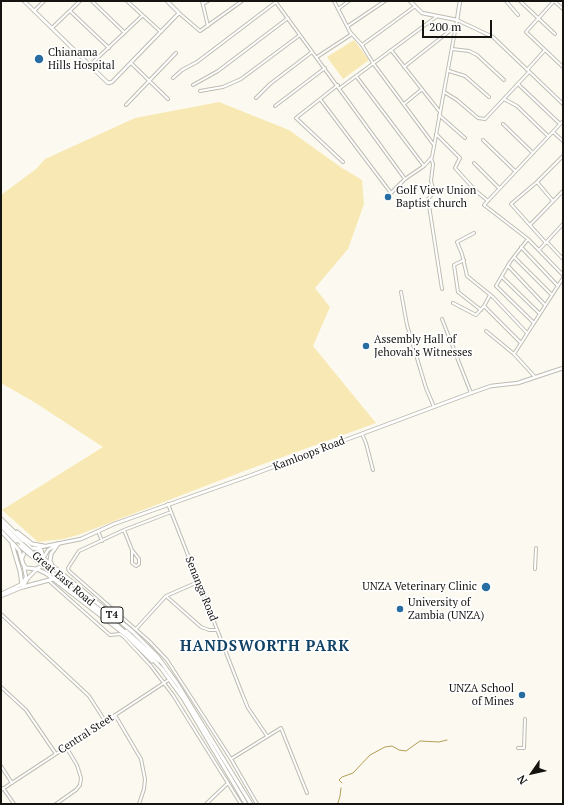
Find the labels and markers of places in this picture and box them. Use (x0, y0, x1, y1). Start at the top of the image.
place label: Chianama Hills Hospital (48, 46, 115, 72)
marker: Chianama Hills Hospital (33, 53, 45, 65)
place label: Golf View Union Baptist church (396, 184, 476, 210)
marker: Golf View Union Baptist church (383, 192, 393, 202)
place label: Assembly Hall of Jehovah's Witnesses (374, 333, 472, 359)
marker: Assembly Hall of Jehovah's Witnesses (361, 341, 371, 351)
place label: UNZA Veterinary Clinic (362, 580, 477, 594)
marker: UNZA Veterinary Clinic (480, 581, 492, 593)
place label: University of Zambia (UNZA) (408, 596, 484, 622)
marker: University of Zambia (UNZA) (395, 604, 405, 614)
place label: UNZA School of Mines (449, 682, 514, 708)
marker: UNZA School of Mines (517, 690, 527, 700)

